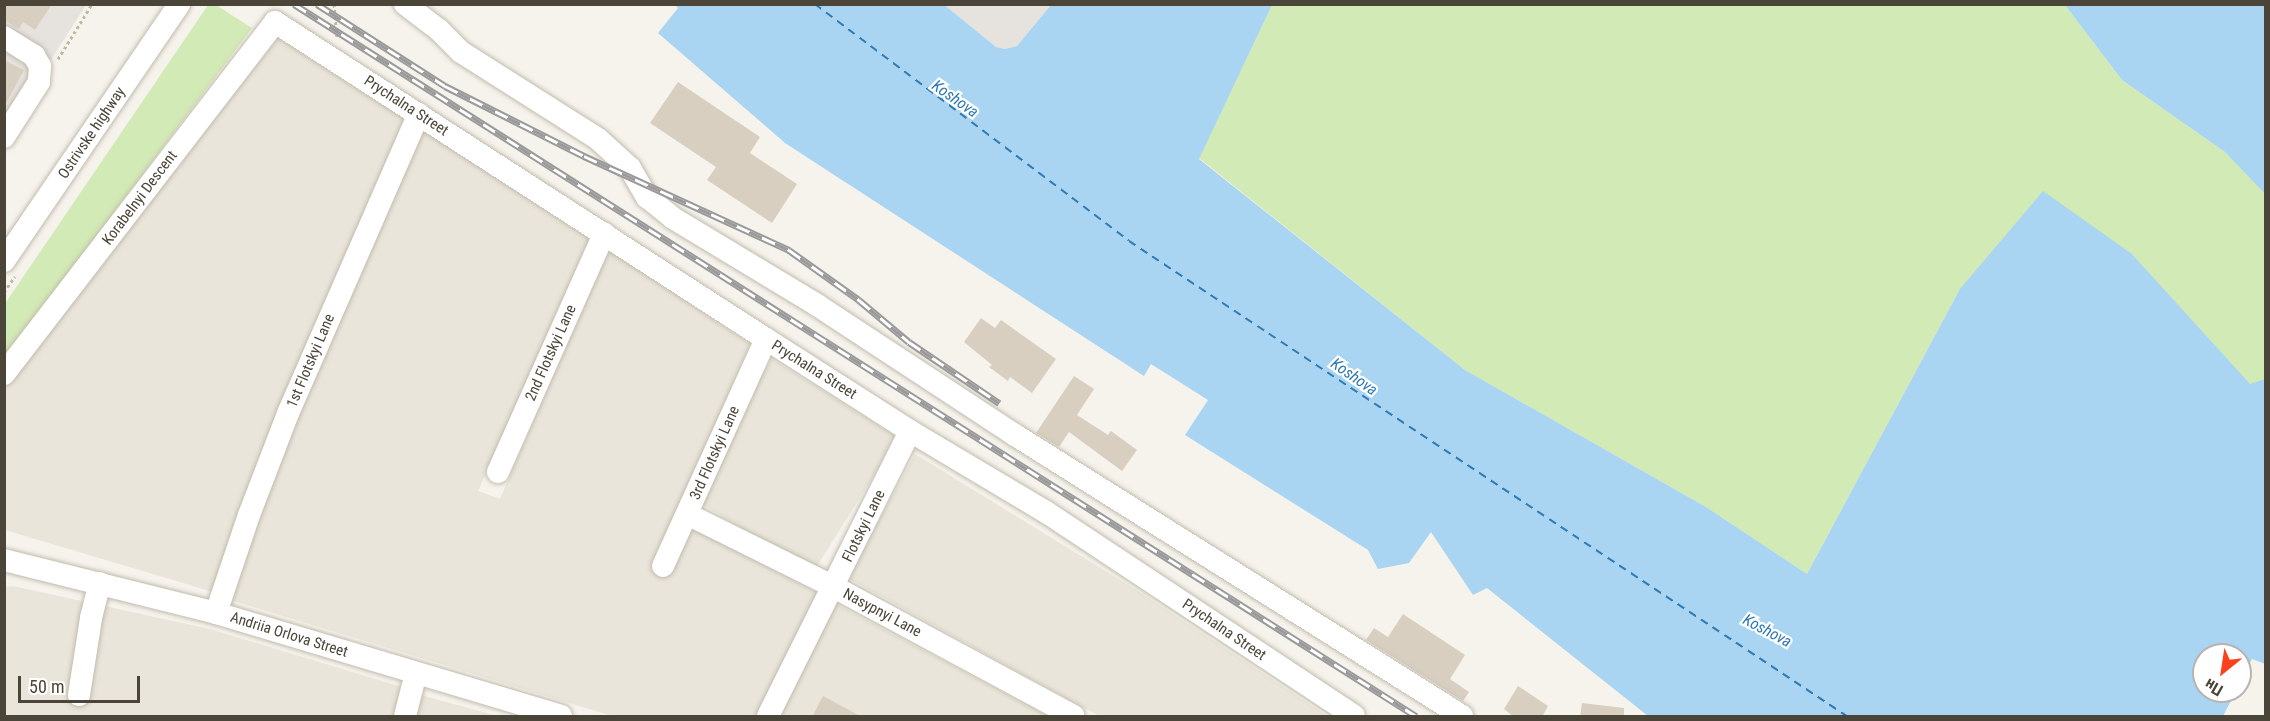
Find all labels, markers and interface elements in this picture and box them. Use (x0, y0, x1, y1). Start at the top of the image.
street label: Prychalna Street (360, 72, 452, 140)
water label: Koshova (928, 76, 982, 122)
street label: Ostrivske highway (55, 84, 129, 182)
street label: Korabelnyi Descent (99, 147, 181, 249)
street label: 2nd Flotskyi Lane (522, 302, 580, 404)
street label: 1st Flotskyi Lane (283, 311, 339, 411)
street label: Prychalna Street (768, 337, 860, 403)
water label: Koshova (1327, 354, 1381, 400)
street label: 3rd Flotskyi Lane (686, 403, 744, 503)
street label: Flotskyi Lane (839, 487, 889, 565)
street label: Nasypnyi Lane (840, 585, 924, 641)
street label: Prychalna Street (1179, 595, 1269, 665)
street label: Andriia Orlova Street (228, 609, 350, 661)
water label: Koshova (1739, 610, 1795, 652)
north arrow (2192, 643, 2252, 703)
scale bar (21, 664, 142, 702)
text: Пн (2201, 675, 2226, 700)
text: 50 m (29, 676, 64, 697)

